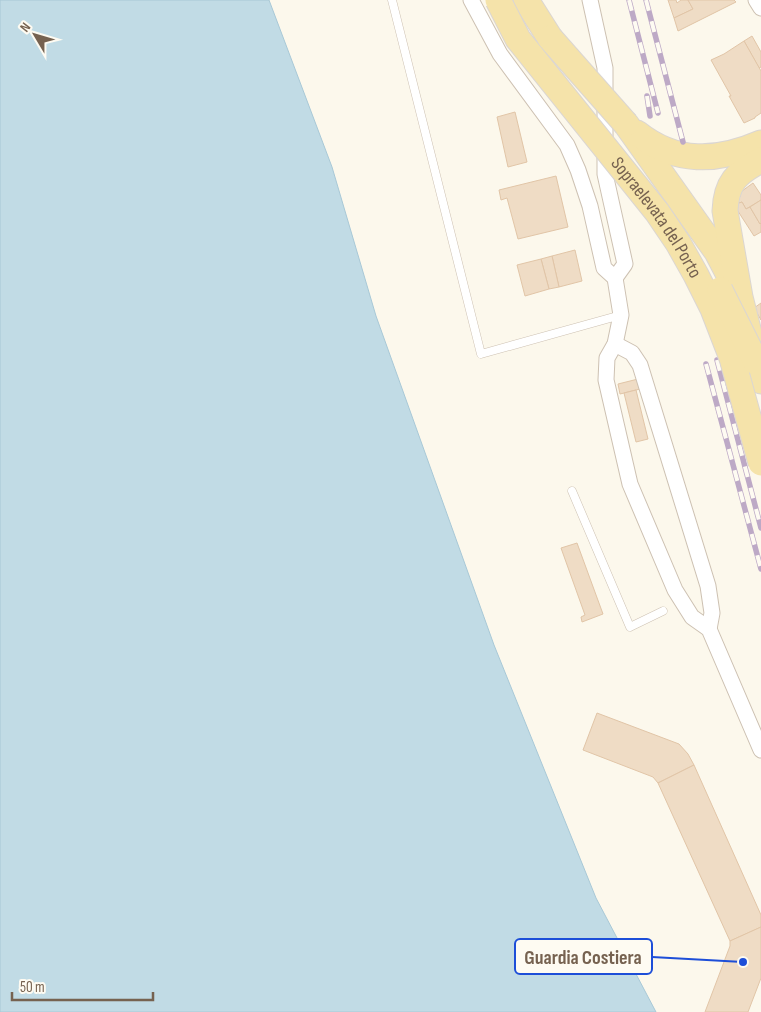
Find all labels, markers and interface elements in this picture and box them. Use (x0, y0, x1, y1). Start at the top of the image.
north arrow (10, 10, 60, 60)
text: N (16, 19, 34, 35)
street label: Sopraelevata del Porto (606, 152, 707, 282)
callout: Guardia Costiera (515, 939, 652, 974)
text: Guardia Costiera (524, 946, 642, 970)
scale bar (12, 970, 154, 1002)
text: 50 m (20, 978, 45, 997)

